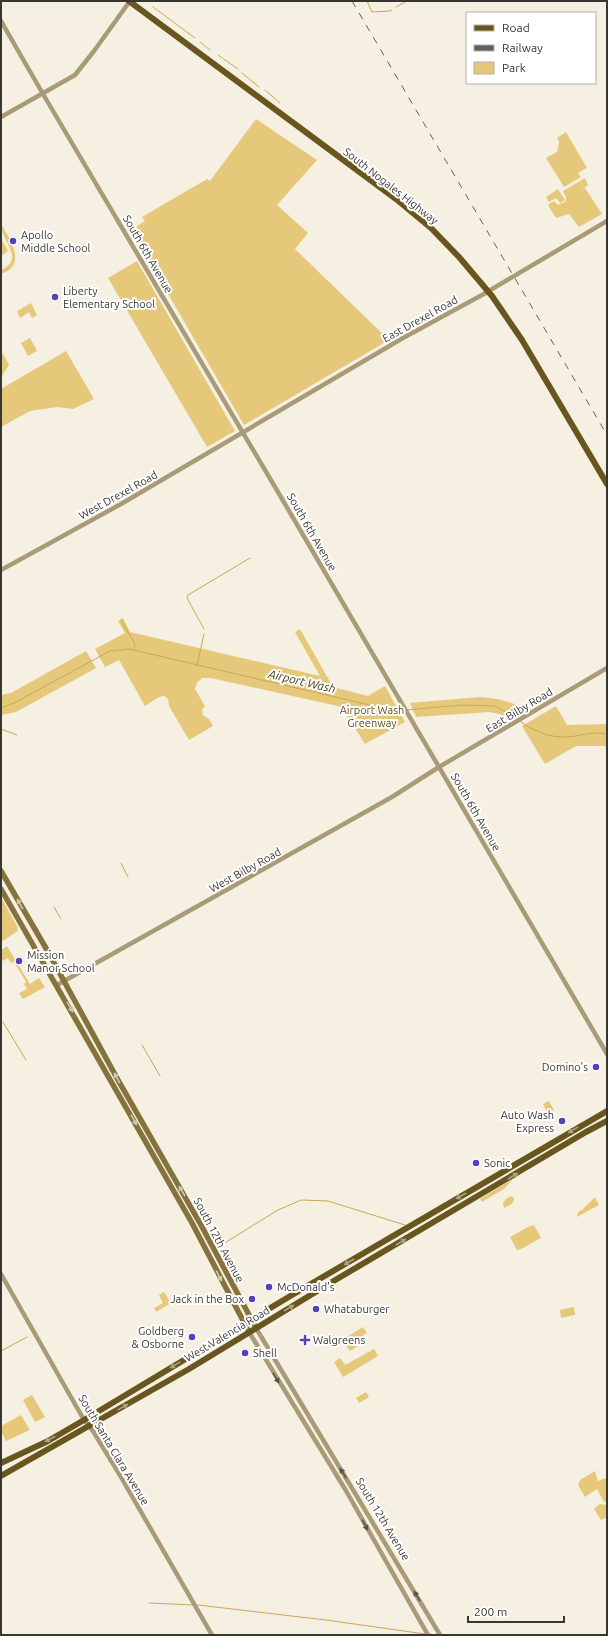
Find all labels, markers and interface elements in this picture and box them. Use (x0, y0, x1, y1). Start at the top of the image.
legend (466, 12, 596, 84)
text: Road (502, 21, 530, 34)
text: Railway (502, 41, 543, 54)
text: Park (502, 61, 526, 74)
street label: South Nogales Highway (341, 145, 441, 227)
street label: South 6th Avenue (121, 213, 175, 295)
place label: Apollo Middle School (21, 229, 91, 254)
marker: Apollo Middle School (8, 236, 18, 246)
place label: Liberty Elementary School (63, 285, 155, 310)
marker: Liberty Elementary School (50, 292, 60, 302)
street label: East Drexel Road (380, 293, 460, 345)
street label: West Drexel Road (77, 468, 159, 522)
street label: South 6th Avenue (285, 491, 339, 573)
water label: Airport Wash (266, 667, 337, 695)
street label: East Bilby Road (484, 685, 554, 735)
park label: Airport Wash Greenway (340, 704, 404, 729)
street label: South 6th Avenue (449, 771, 503, 853)
street label: West Bilby Road (207, 845, 283, 895)
one-way arrow (16, 898, 23, 910)
place label: Mission Manor School (27, 949, 95, 974)
marker: Mission Manor School (14, 956, 24, 966)
one-way arrow (66, 1001, 73, 1013)
place label: Domino's (542, 1061, 588, 1073)
marker: Domino's (591, 1062, 601, 1072)
one-way arrow (114, 1072, 121, 1084)
place label: Auto Wash Express (501, 1109, 554, 1134)
one-way arrow (130, 1114, 137, 1126)
marker: Auto Wash Express (557, 1116, 567, 1126)
one-way arrow (567, 1126, 579, 1133)
place label: Sonic (484, 1157, 510, 1169)
marker: Sonic (471, 1158, 481, 1168)
one-way arrow (507, 1172, 519, 1179)
one-way arrow (178, 1185, 185, 1197)
one-way arrow (455, 1193, 467, 1200)
street label: South 12th Avenue (192, 1196, 246, 1284)
one-way arrow (395, 1238, 407, 1245)
one-way arrow (343, 1259, 355, 1266)
one-way arrow (216, 1270, 222, 1282)
place label: McDonald's (277, 1281, 335, 1293)
marker: McDonald's (264, 1282, 274, 1292)
place label: Jack in the Box (170, 1293, 244, 1305)
marker: Jack in the Box (247, 1294, 257, 1304)
place label: Whataburger (324, 1303, 390, 1315)
street label: West Valencia Road (182, 1304, 272, 1364)
one-way arrow (284, 1304, 294, 1312)
marker: Whataburger (311, 1304, 321, 1314)
place label: Goldberg & Osborne (132, 1325, 184, 1350)
marker: Goldberg & Osborne (187, 1332, 197, 1342)
place label: Walgreens (313, 1334, 365, 1346)
marker: Walgreens (300, 1335, 310, 1345)
place label: Shell (253, 1347, 277, 1359)
marker: Shell (240, 1348, 250, 1358)
one-way arrow (169, 1361, 181, 1368)
one-way arrow (273, 1372, 280, 1384)
street label: South Santa Clara Avenue (76, 1393, 152, 1507)
one-way arrow (117, 1403, 129, 1410)
one-way arrow (44, 1436, 56, 1443)
one-way arrow (339, 1468, 347, 1478)
street label: South 12th Avenue (354, 1476, 412, 1562)
one-way arrow (362, 1519, 368, 1531)
one-way arrow (413, 1591, 421, 1601)
scale bar (468, 1598, 564, 1624)
text: 200 m (474, 1605, 507, 1618)

